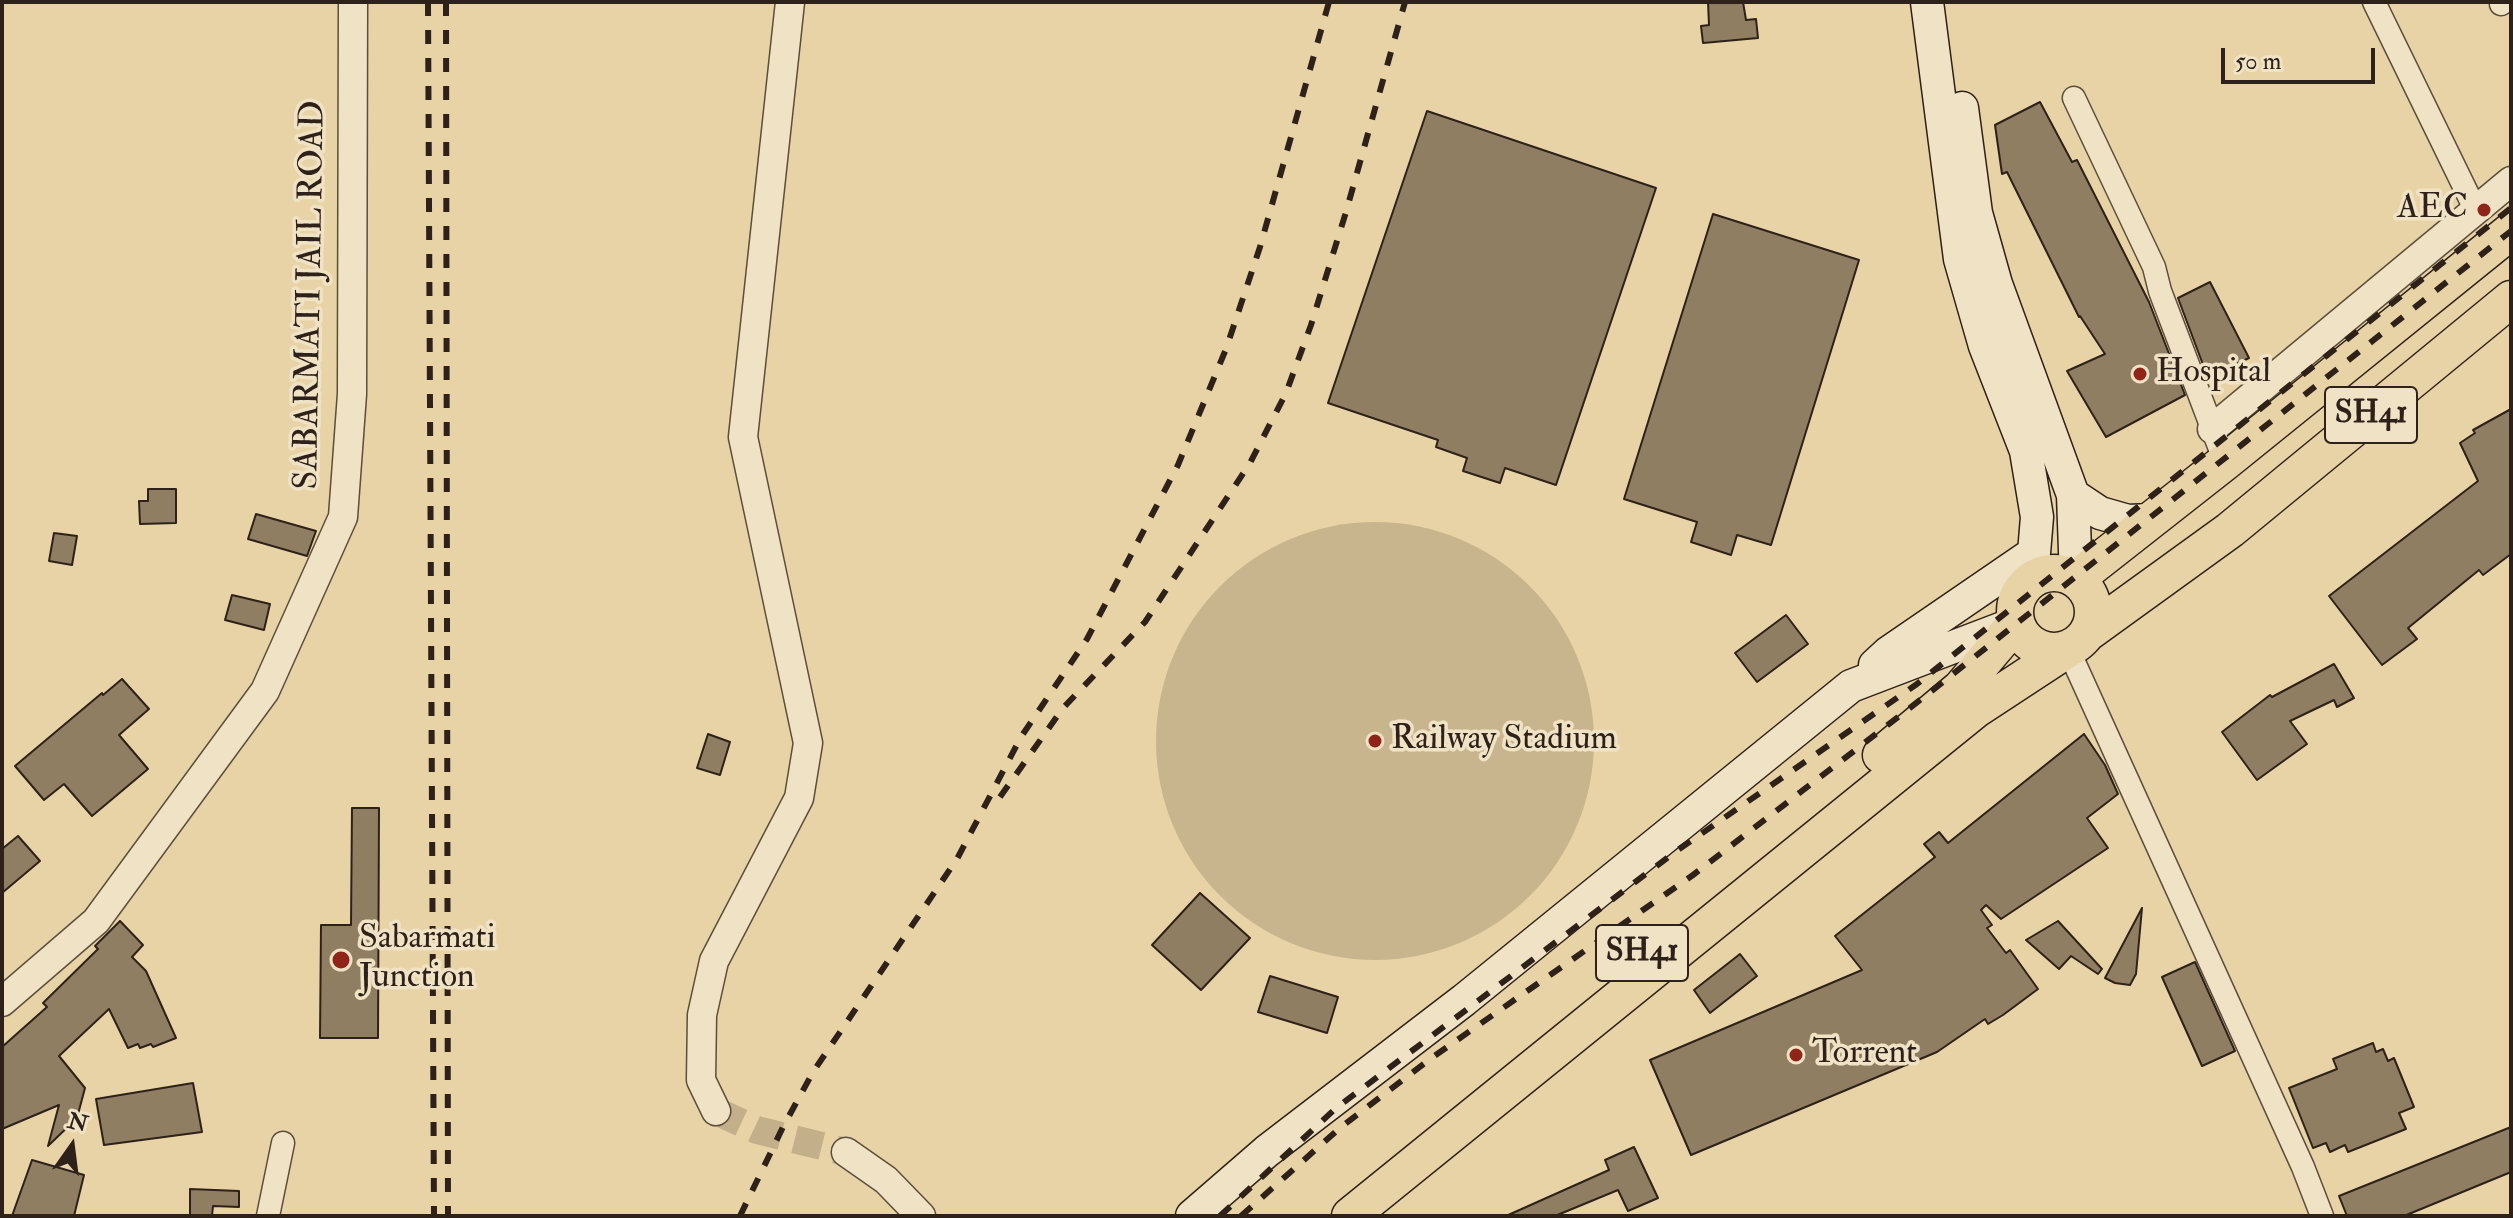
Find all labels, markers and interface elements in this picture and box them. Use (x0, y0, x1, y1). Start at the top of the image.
scale bar (2225, 32, 2379, 82)
text: 50 m (2235, 46, 2281, 77)
street label: SABARMATI JAIL ROAD (288, 100, 336, 490)
place label: AEC (2397, 190, 2468, 230)
marker: AEC (2475, 201, 2493, 219)
place label: Hospital (2156, 354, 2271, 394)
marker: Hospital (2131, 365, 2149, 383)
road number: SH41 (2325, 387, 2417, 443)
place label: Railway Stadium (1391, 721, 1617, 761)
marker: Railway Stadium (1366, 732, 1384, 750)
place label: Sabarmati Junction (359, 920, 496, 1000)
road number: SH41 (1596, 925, 1688, 981)
marker: Sabarmati Junction (330, 949, 352, 971)
place label: Torrent (1812, 1035, 1917, 1075)
marker: Torrent (1787, 1046, 1805, 1064)
north arrow (32, 1106, 112, 1186)
text: N (65, 1107, 91, 1139)

